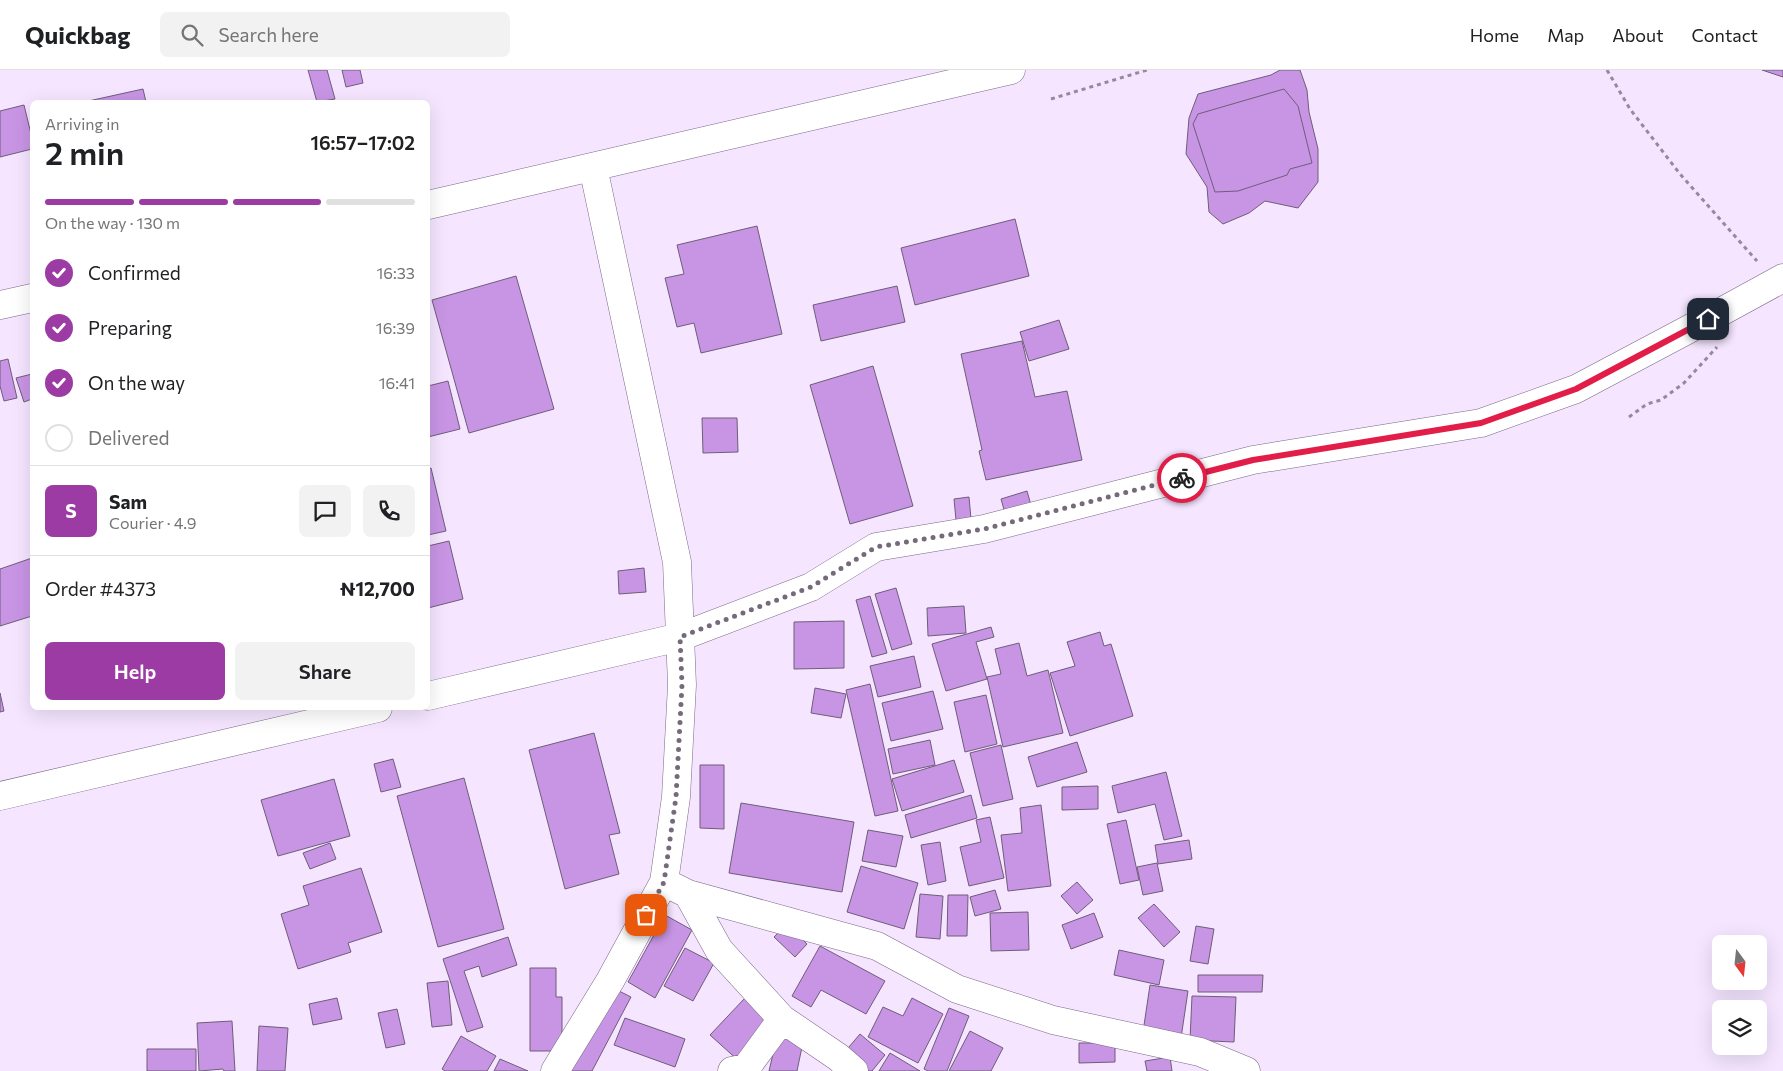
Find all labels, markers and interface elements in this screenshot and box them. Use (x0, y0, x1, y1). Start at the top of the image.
search box (160, 12, 510, 57)
text: Quickbag (25, 20, 130, 49)
icon: search (178, 21, 206, 49)
text: Search here (218, 23, 319, 46)
text: Home (1470, 24, 1519, 46)
text: Map (1547, 24, 1584, 46)
text: About (1612, 24, 1664, 46)
text: Contact (1692, 24, 1758, 46)
text: Arriving in (45, 114, 119, 133)
text: 16:57–17:02 (310, 131, 415, 154)
text: 2 min (45, 132, 124, 172)
text: On the way · 130 m (45, 213, 180, 232)
icon: check (45, 259, 73, 287)
text: Confirmed (88, 261, 181, 284)
text: 16:33 (376, 263, 415, 282)
pin (1687, 298, 1729, 340)
icon: home (1694, 305, 1722, 333)
icon: check (45, 314, 73, 342)
text: Preparing (88, 316, 172, 339)
text: 16:39 (376, 318, 415, 337)
icon: check (45, 369, 73, 397)
text: On the way (88, 371, 185, 394)
text: 16:41 (379, 373, 415, 392)
text: Delivered (88, 426, 169, 449)
courier (1157, 453, 1207, 503)
icon: bike (1168, 464, 1196, 492)
button: chat (299, 485, 351, 537)
button: phone (363, 485, 415, 537)
text: Sam (109, 490, 147, 513)
text: S (65, 499, 77, 522)
text: Courier · 4.9 (109, 513, 196, 532)
text: Order #4373 (45, 577, 156, 600)
text: ₦12,700 (340, 577, 415, 600)
button: Help (45, 642, 225, 700)
button: Share (235, 642, 415, 700)
pin (625, 894, 667, 936)
icon: bag (632, 901, 660, 929)
north arrow (1712, 935, 1768, 990)
map controls (1712, 935, 1767, 1055)
button: layers (1712, 1000, 1767, 1055)

